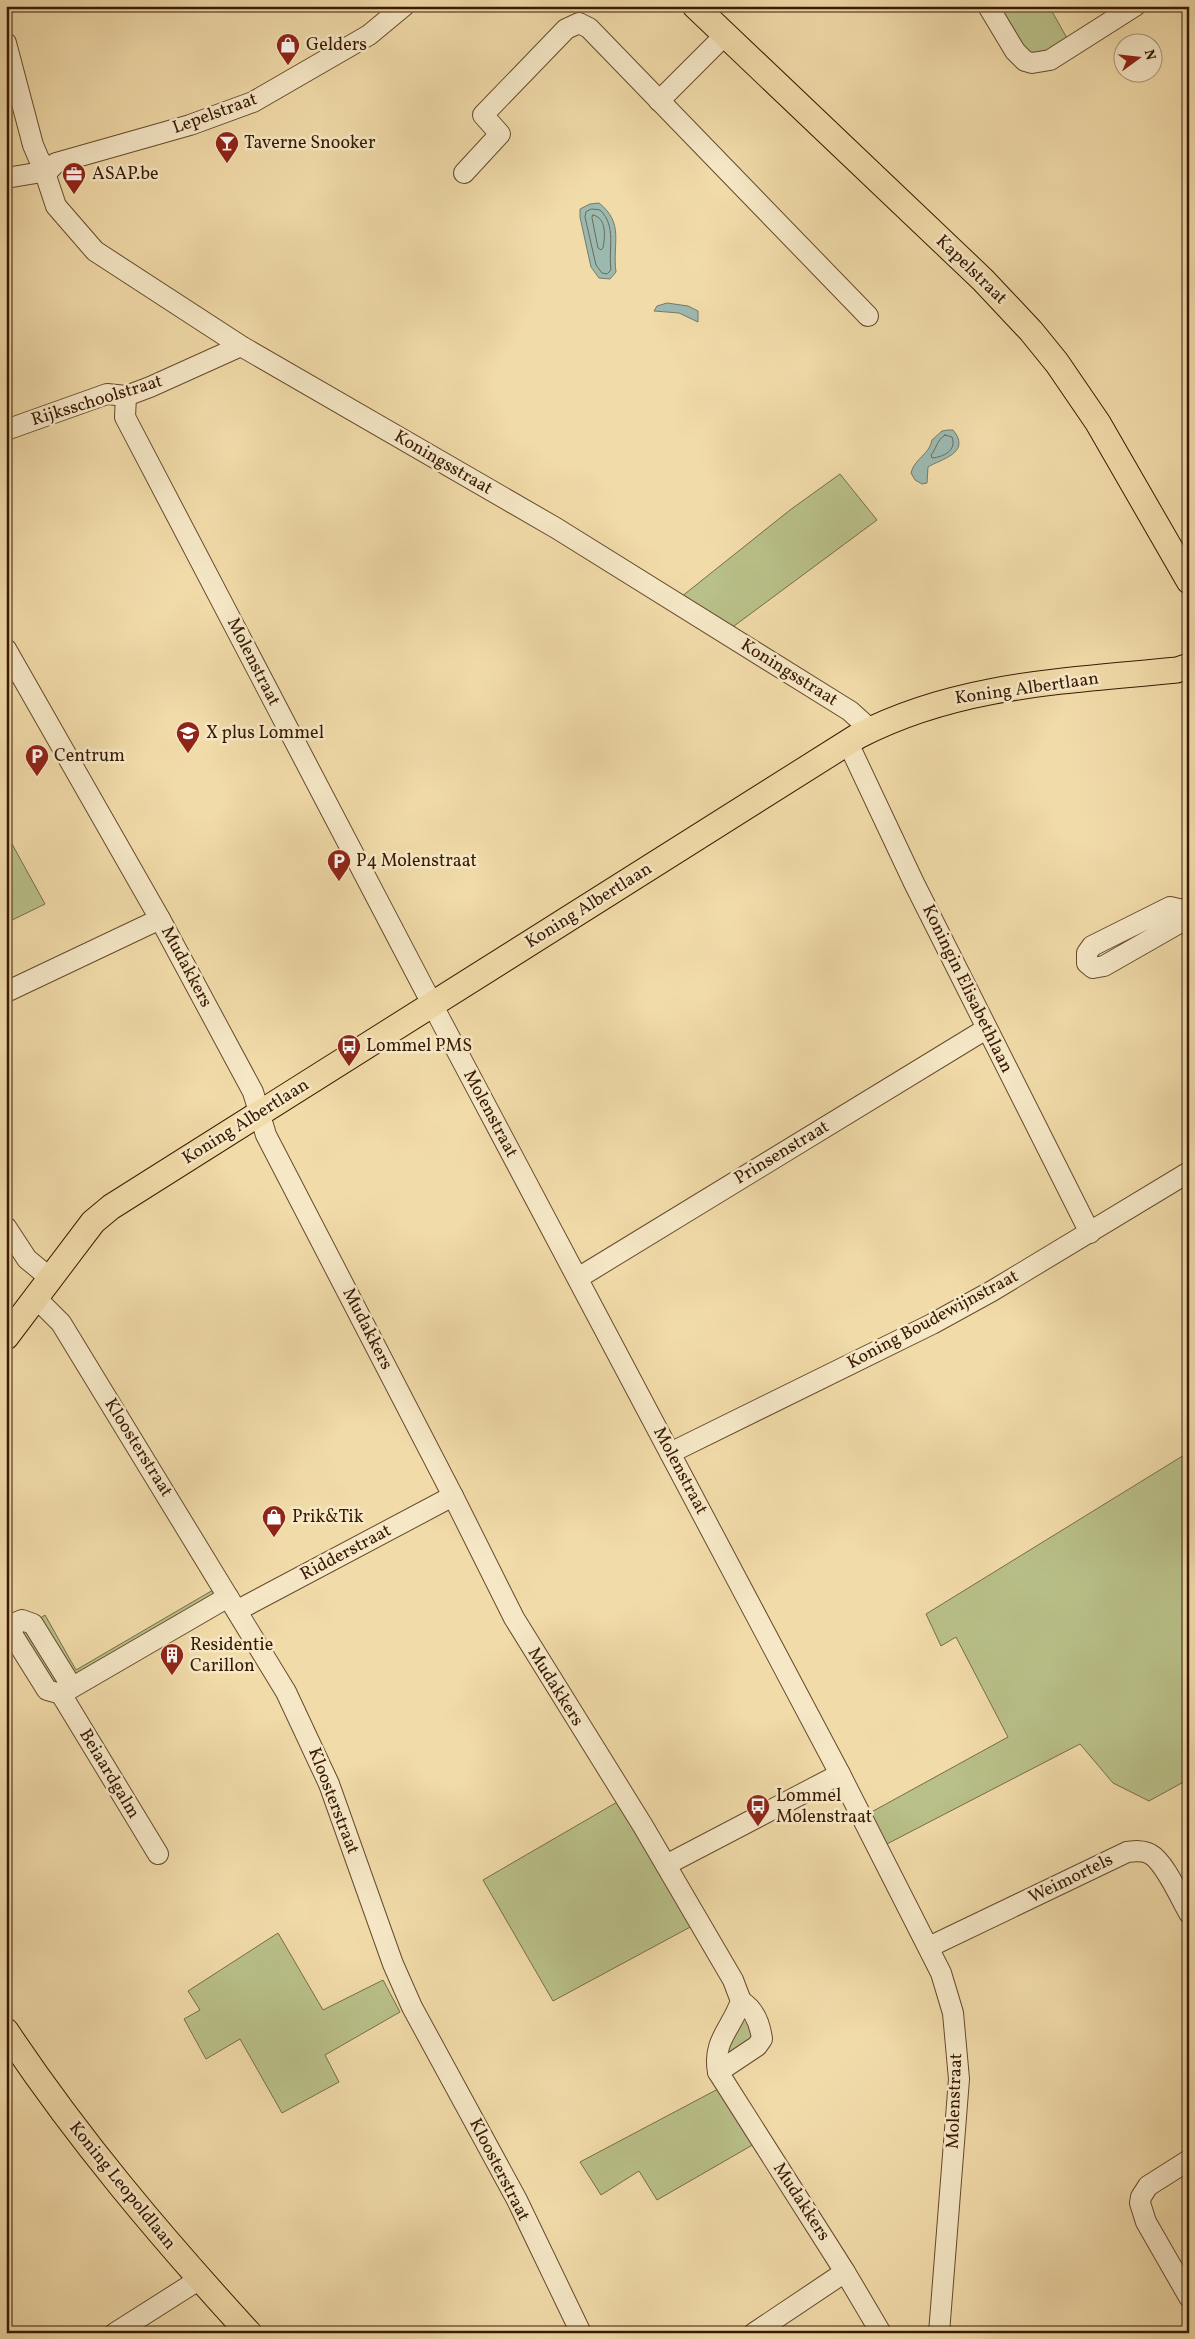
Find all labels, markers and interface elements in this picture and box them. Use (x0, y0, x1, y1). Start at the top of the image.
shop icon: Gelders (275, 32, 301, 66)
north arrow (1112, 32, 1162, 82)
place label: Gelders (306, 33, 367, 58)
text: N (1139, 48, 1160, 62)
street label: Lepelstraat (169, 87, 261, 141)
bar icon: Taverne Snooker (214, 130, 240, 164)
place label: Taverne Snooker (244, 131, 376, 156)
office icon: ASAP.be (61, 161, 87, 195)
place label: ASAP.be (92, 162, 159, 187)
street label: Kapelstraat (930, 229, 1012, 311)
street label: Rijksschoolstraat (28, 369, 166, 433)
street label: Koningsstraat (389, 425, 497, 501)
street label: Molenstraat (220, 614, 286, 710)
street label: Koningsstraat (736, 633, 842, 713)
street label: Koning Albertlaan (953, 666, 1101, 711)
school or university icon: X plus Lommel (175, 720, 201, 754)
place label: X plus Lommel (206, 721, 324, 746)
parking icon: Centrum (24, 743, 50, 777)
place label: Centrum (54, 744, 125, 769)
parking icon: P4 Molenstraat (326, 848, 352, 882)
place label: P4 Molenstraat (356, 849, 477, 874)
street label: Koning Albertlaan (521, 857, 657, 955)
street label: Koningin Elisabethlaan (915, 901, 1019, 1078)
street label: Mudakkers (154, 922, 218, 1012)
bus stop icon: Lommel PMS (336, 1033, 362, 1067)
place label: Lommel PMS (366, 1034, 472, 1059)
street label: Molenstraat (456, 1066, 524, 1162)
street label: Koning Albertlaan (178, 1073, 314, 1171)
street label: Prinsenstraat (730, 1115, 834, 1191)
street label: Koning Boudewijnstraat (843, 1264, 1023, 1376)
street label: Mudakkers (336, 1284, 398, 1374)
street label: Kloosterstraat (98, 1394, 178, 1502)
street label: Molenstraat (646, 1423, 714, 1519)
shop icon: Prik&Tik (261, 1504, 287, 1538)
place label: Prik&Tik (292, 1505, 364, 1530)
street label: Ridderstraat (296, 1519, 396, 1587)
place label: Residentie Carillon (190, 1633, 273, 1679)
building icon: Residentie Carillon (159, 1642, 185, 1676)
street label: Mudakkers (521, 1643, 589, 1731)
street label: Beiaardgalm (72, 1725, 146, 1823)
street label: Kloosterstraat (301, 1744, 365, 1858)
place label: Lommel Molenstraat (776, 1784, 872, 1830)
bus stop icon: Lommel Molenstraat (745, 1793, 771, 1827)
street label: Weimortels (1024, 1848, 1118, 1910)
street label: Molenstraat (941, 2053, 969, 2149)
street label: Kloosterstraat (462, 2114, 536, 2226)
street label: Koning Leopoldlaan (62, 2117, 182, 2256)
street label: Mudakkers (766, 2158, 836, 2246)

